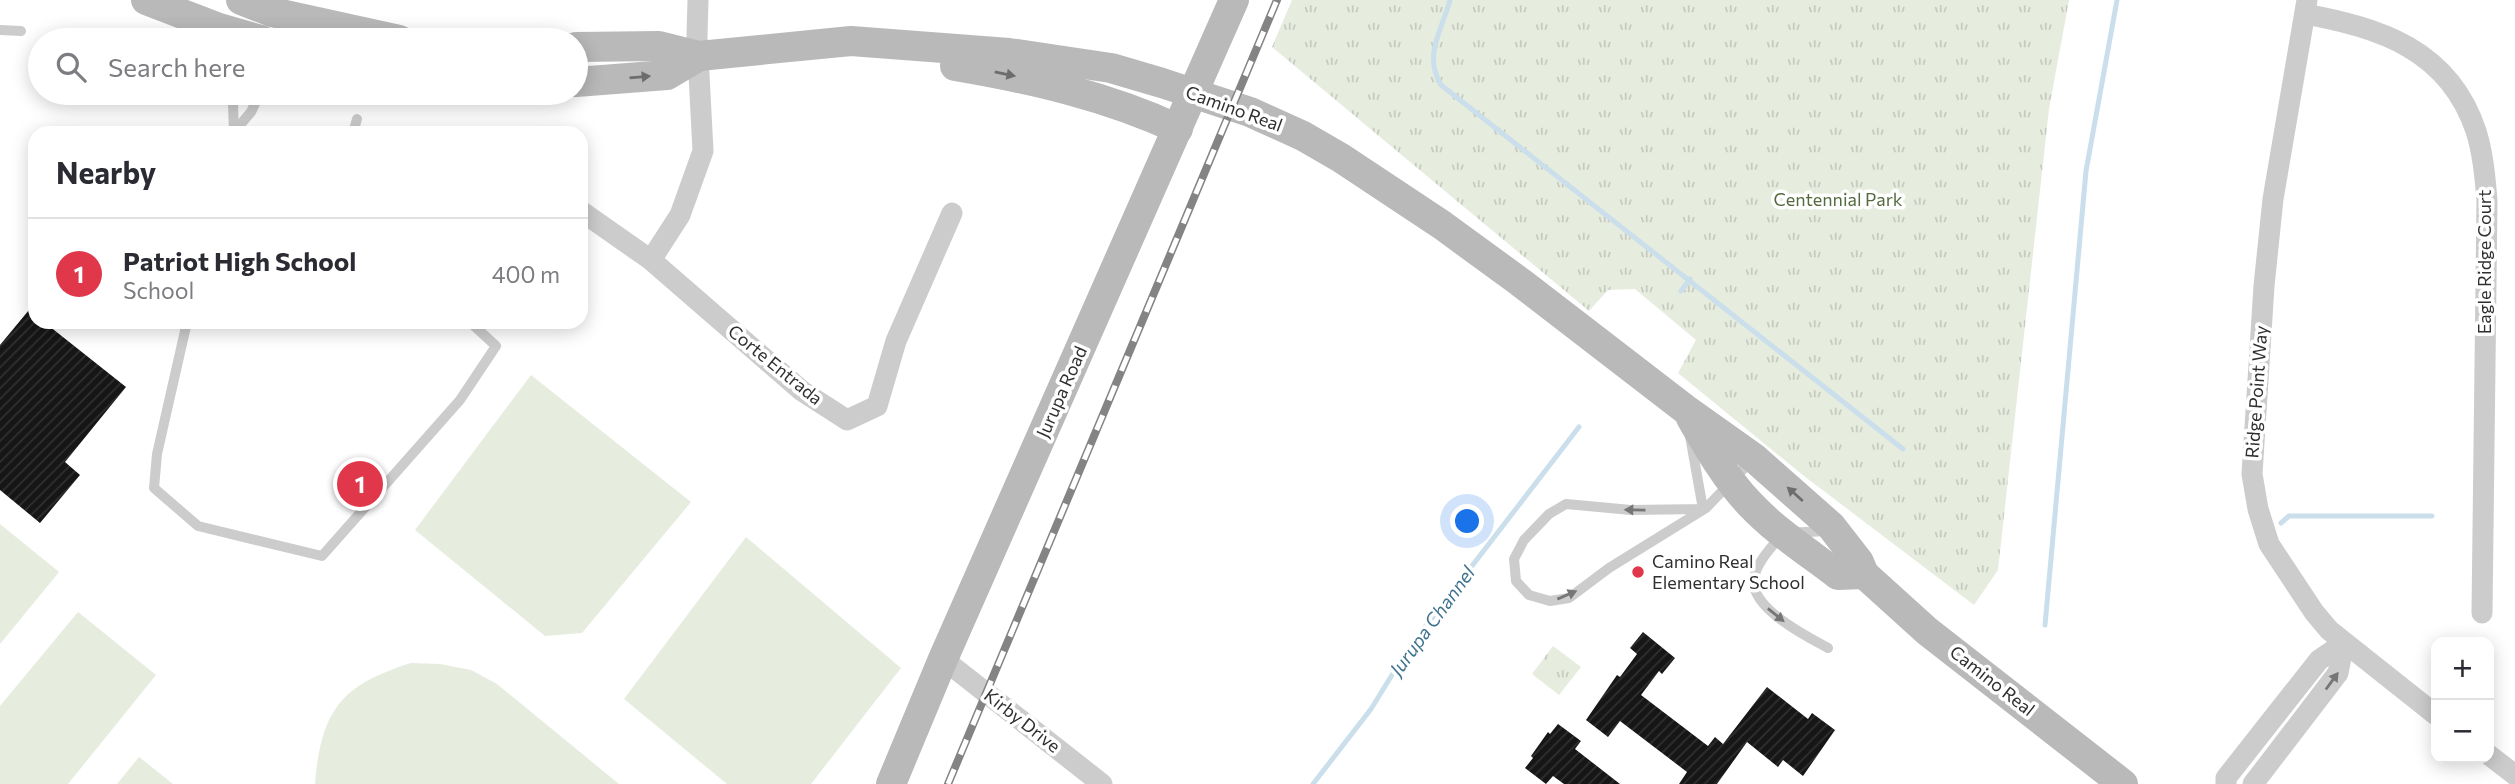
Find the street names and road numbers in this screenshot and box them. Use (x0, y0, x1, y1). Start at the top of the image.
street label: Camino Real (1183, 80, 1286, 136)
street label: Eagle Ridge Court (2473, 190, 2495, 334)
street label: Corte Entrada (724, 319, 827, 409)
street label: Ridge Point Way (2240, 325, 2272, 459)
street label: Jurupa Road (1031, 342, 1091, 441)
street label: Camino Real (1946, 640, 2039, 720)
street label: Kirby Drive (980, 684, 1065, 757)

